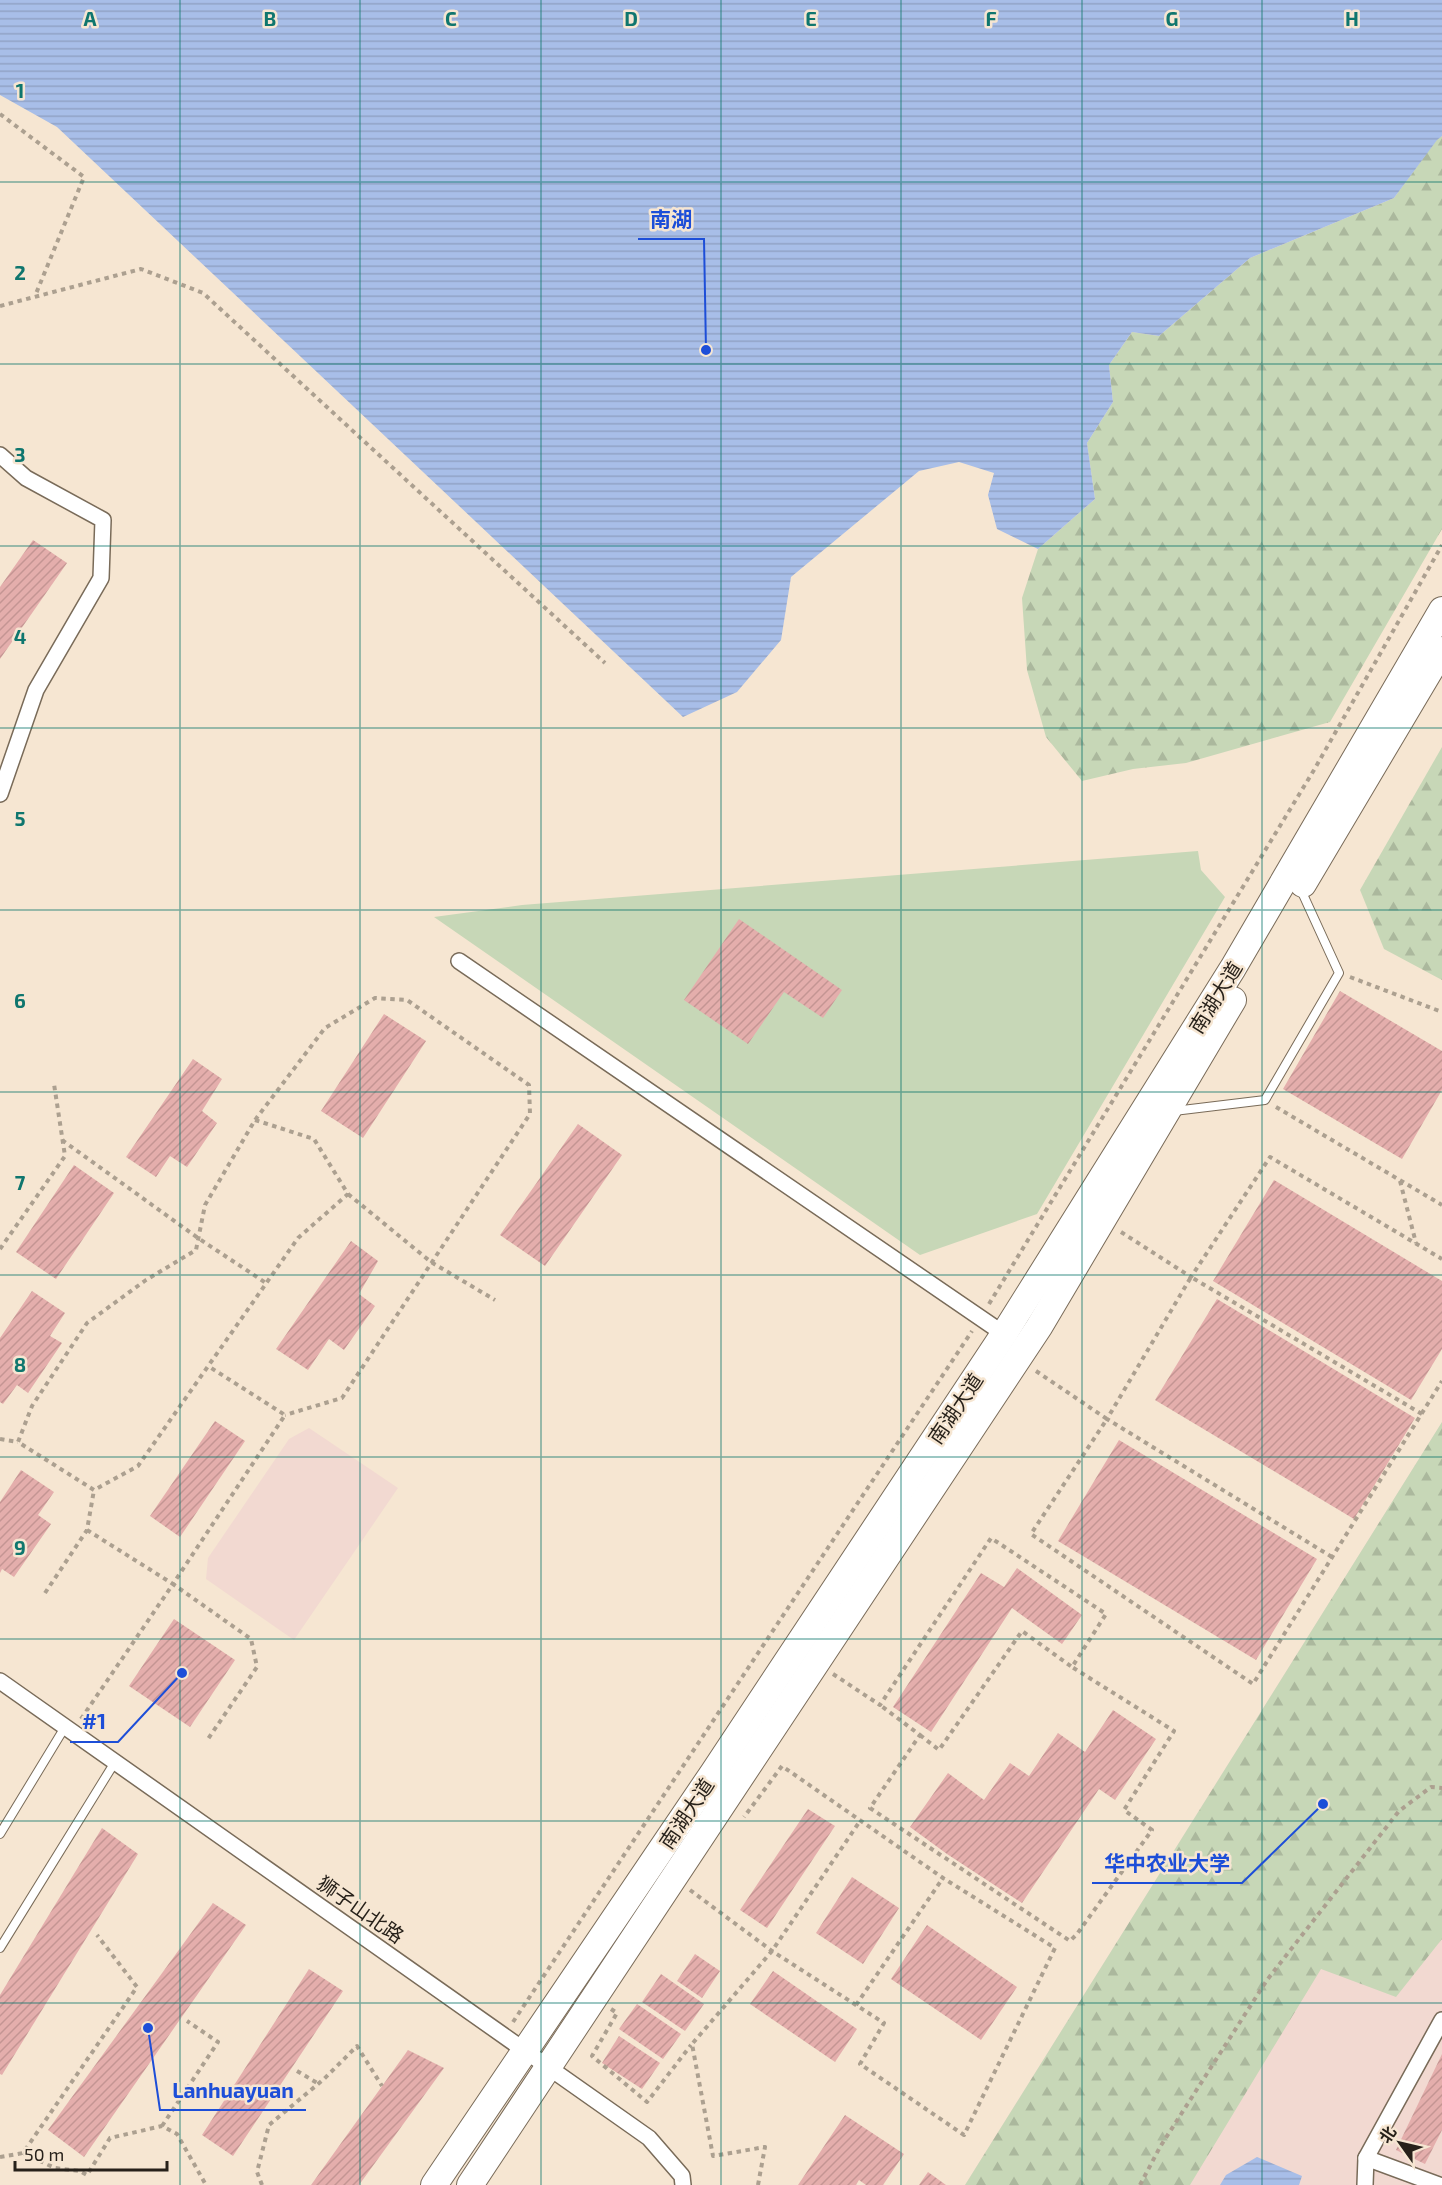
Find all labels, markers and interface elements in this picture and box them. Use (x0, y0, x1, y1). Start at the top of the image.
text: A (83, 6, 97, 30)
text: B (264, 6, 276, 30)
text: C (445, 6, 457, 30)
text: D (624, 6, 638, 30)
text: E (805, 6, 817, 30)
text: F (985, 6, 997, 30)
text: G (1166, 6, 1178, 30)
text: H (1345, 6, 1359, 30)
text: 1 (16, 78, 24, 102)
callout: 南湖 (638, 200, 704, 239)
text: 南湖 (650, 206, 692, 231)
text: 2 (14, 260, 26, 284)
text: 3 (14, 442, 26, 466)
text: 4 (14, 624, 27, 648)
text: 5 (14, 806, 26, 830)
street label: 南湖大道 (1184, 957, 1246, 1037)
text: 6 (14, 988, 26, 1012)
text: 7 (15, 1170, 26, 1194)
text: 8 (14, 1352, 26, 1376)
street label: 南湖大道 (923, 1368, 987, 1448)
text: 9 (14, 1535, 26, 1559)
callout: #1 (70, 1703, 118, 1742)
text: #1 (82, 1708, 106, 1733)
street label: 南湖大道 (654, 1773, 718, 1853)
callout: 华中农业大学 (1092, 1844, 1242, 1883)
text: 华中农业大学 (1104, 1850, 1230, 1875)
street label: 狮子山北路 (313, 1870, 409, 1948)
callout: Lanhuayuan (160, 2071, 306, 2110)
text: Lanhuayuan (172, 2077, 294, 2103)
north arrow (1370, 2113, 1430, 2173)
text: 北 (1375, 2122, 1400, 2146)
scale bar (15, 2134, 166, 2172)
text: 50 m (24, 2143, 64, 2165)

